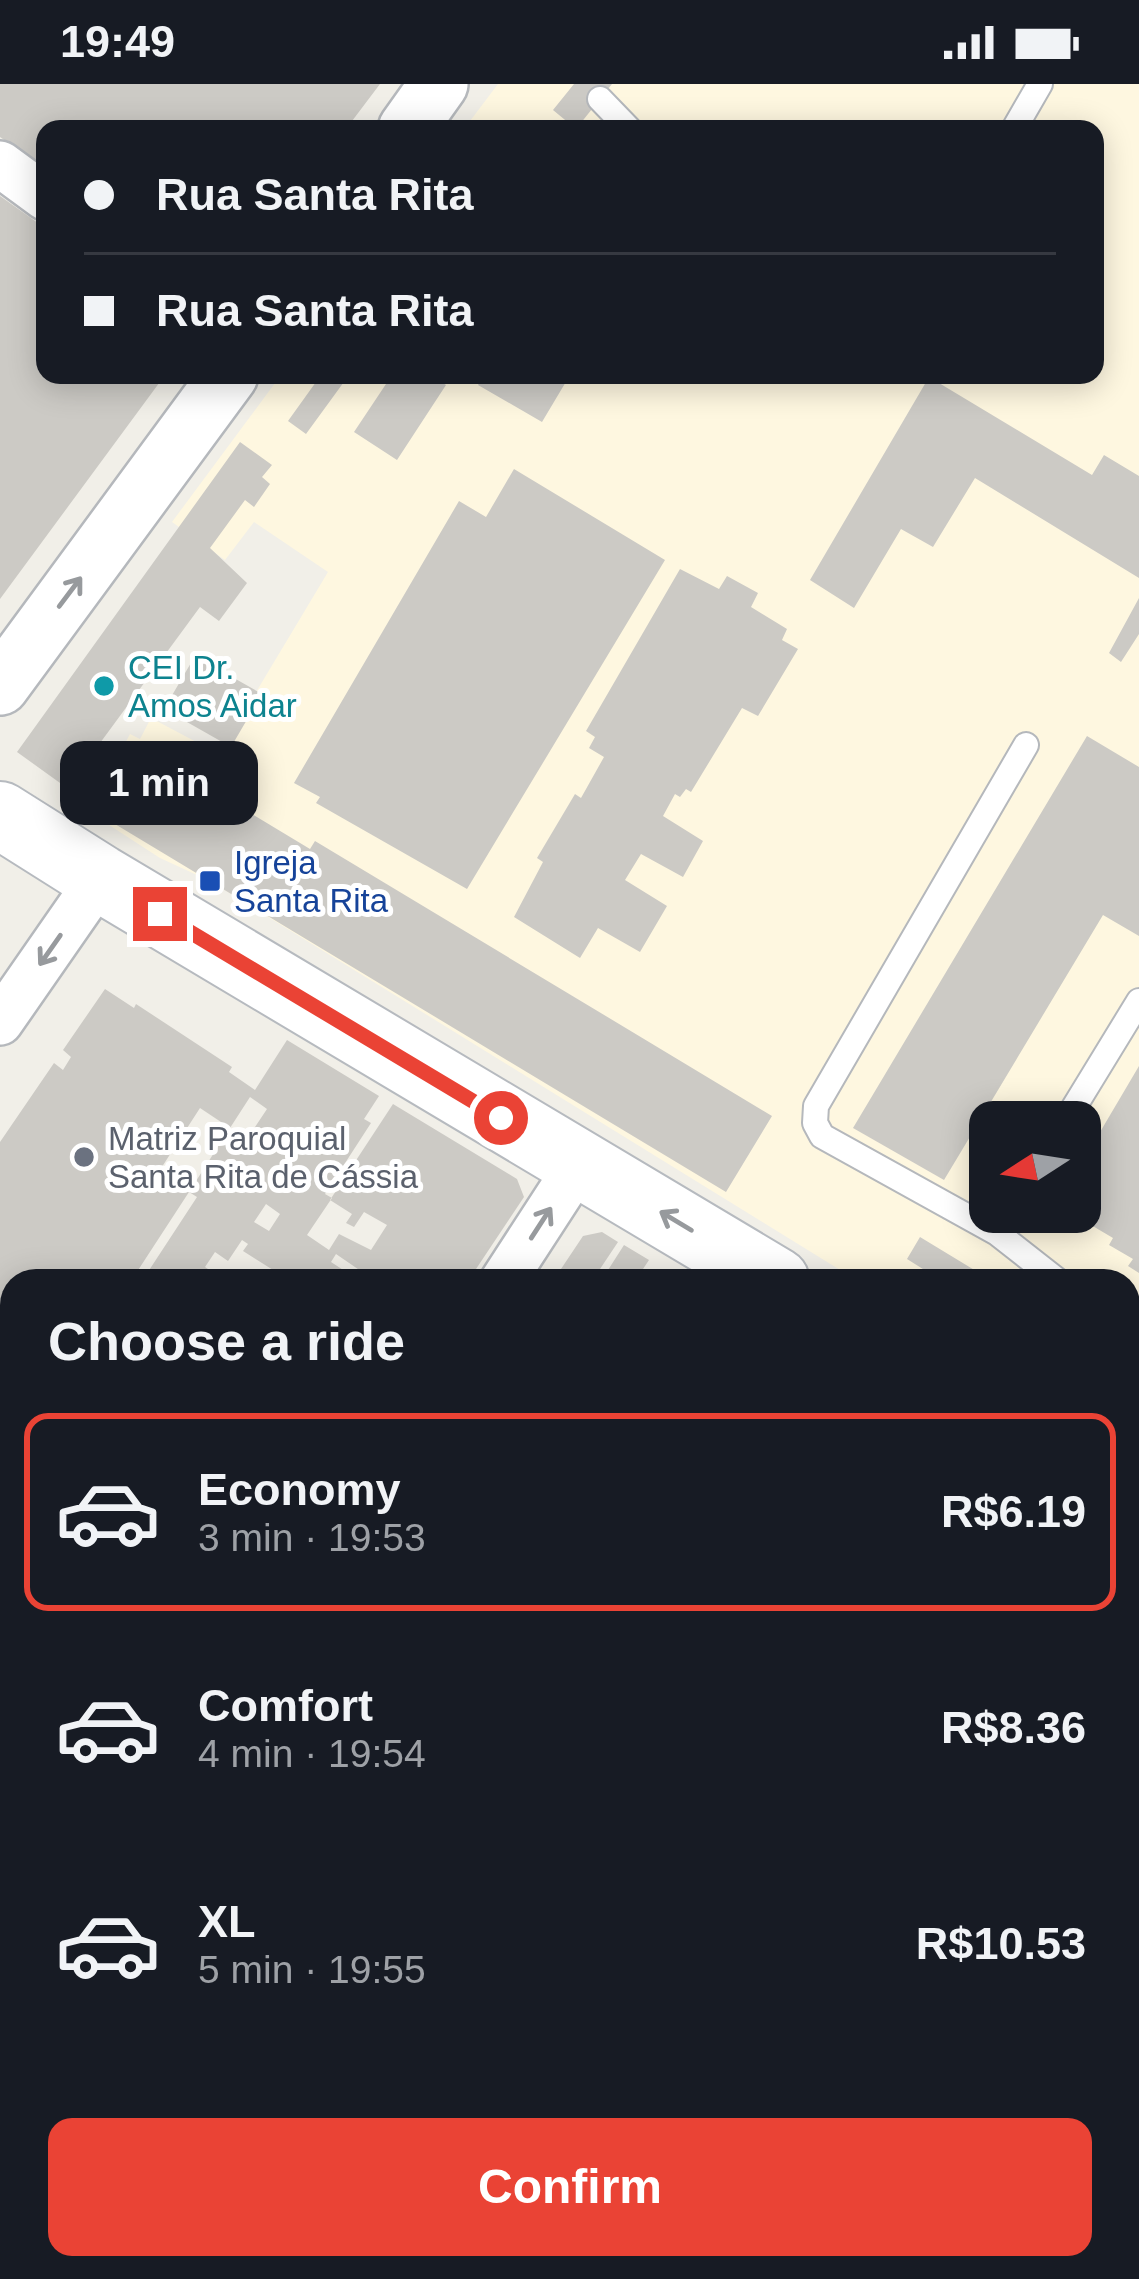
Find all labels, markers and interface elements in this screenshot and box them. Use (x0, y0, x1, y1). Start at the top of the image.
text: 19:49 (60, 16, 175, 67)
text: Rua Santa Rita (156, 169, 474, 220)
text: Rua Santa Rita (156, 285, 474, 336)
one-way arrow (57, 576, 82, 609)
place label: CEI Dr. Amos Aidar (128, 649, 297, 724)
marker: CEI Dr. Amos Aidar (91, 673, 117, 699)
callout: 1 min (61, 740, 259, 824)
text: 1 min (108, 761, 210, 804)
place label: Igreja Santa Rita (234, 844, 389, 919)
marker: Igreja Santa Rita (197, 868, 223, 894)
route end (133, 887, 187, 941)
one-way arrow (38, 933, 63, 966)
route start (474, 1091, 528, 1145)
north arrow (969, 1101, 1101, 1233)
map controls (969, 1101, 1101, 1233)
place label: Matriz Paroquial Santa Rita de Cássia (108, 1120, 419, 1195)
marker: Matriz Paroquial Santa Rita de Cássia (71, 1144, 97, 1170)
one-way arrow (528, 1206, 553, 1240)
one-way arrow (659, 1209, 694, 1233)
text: Choose a ride (48, 1311, 405, 1371)
icon: car (54, 1458, 162, 1566)
text: Economy (198, 1464, 401, 1515)
text: R$6.19 (941, 1486, 1086, 1537)
text: 3 min · 19:53 (198, 1516, 426, 1559)
icon: car (54, 1674, 162, 1782)
text: Comfort (198, 1680, 373, 1731)
text: R$8.36 (941, 1702, 1086, 1753)
text: 4 min · 19:54 (198, 1732, 426, 1775)
icon: car (54, 1890, 162, 1998)
text: XL (198, 1896, 256, 1947)
text: R$10.53 (916, 1918, 1086, 1969)
text: 5 min · 19:55 (198, 1948, 426, 1991)
button: Confirm (48, 2118, 1092, 2256)

